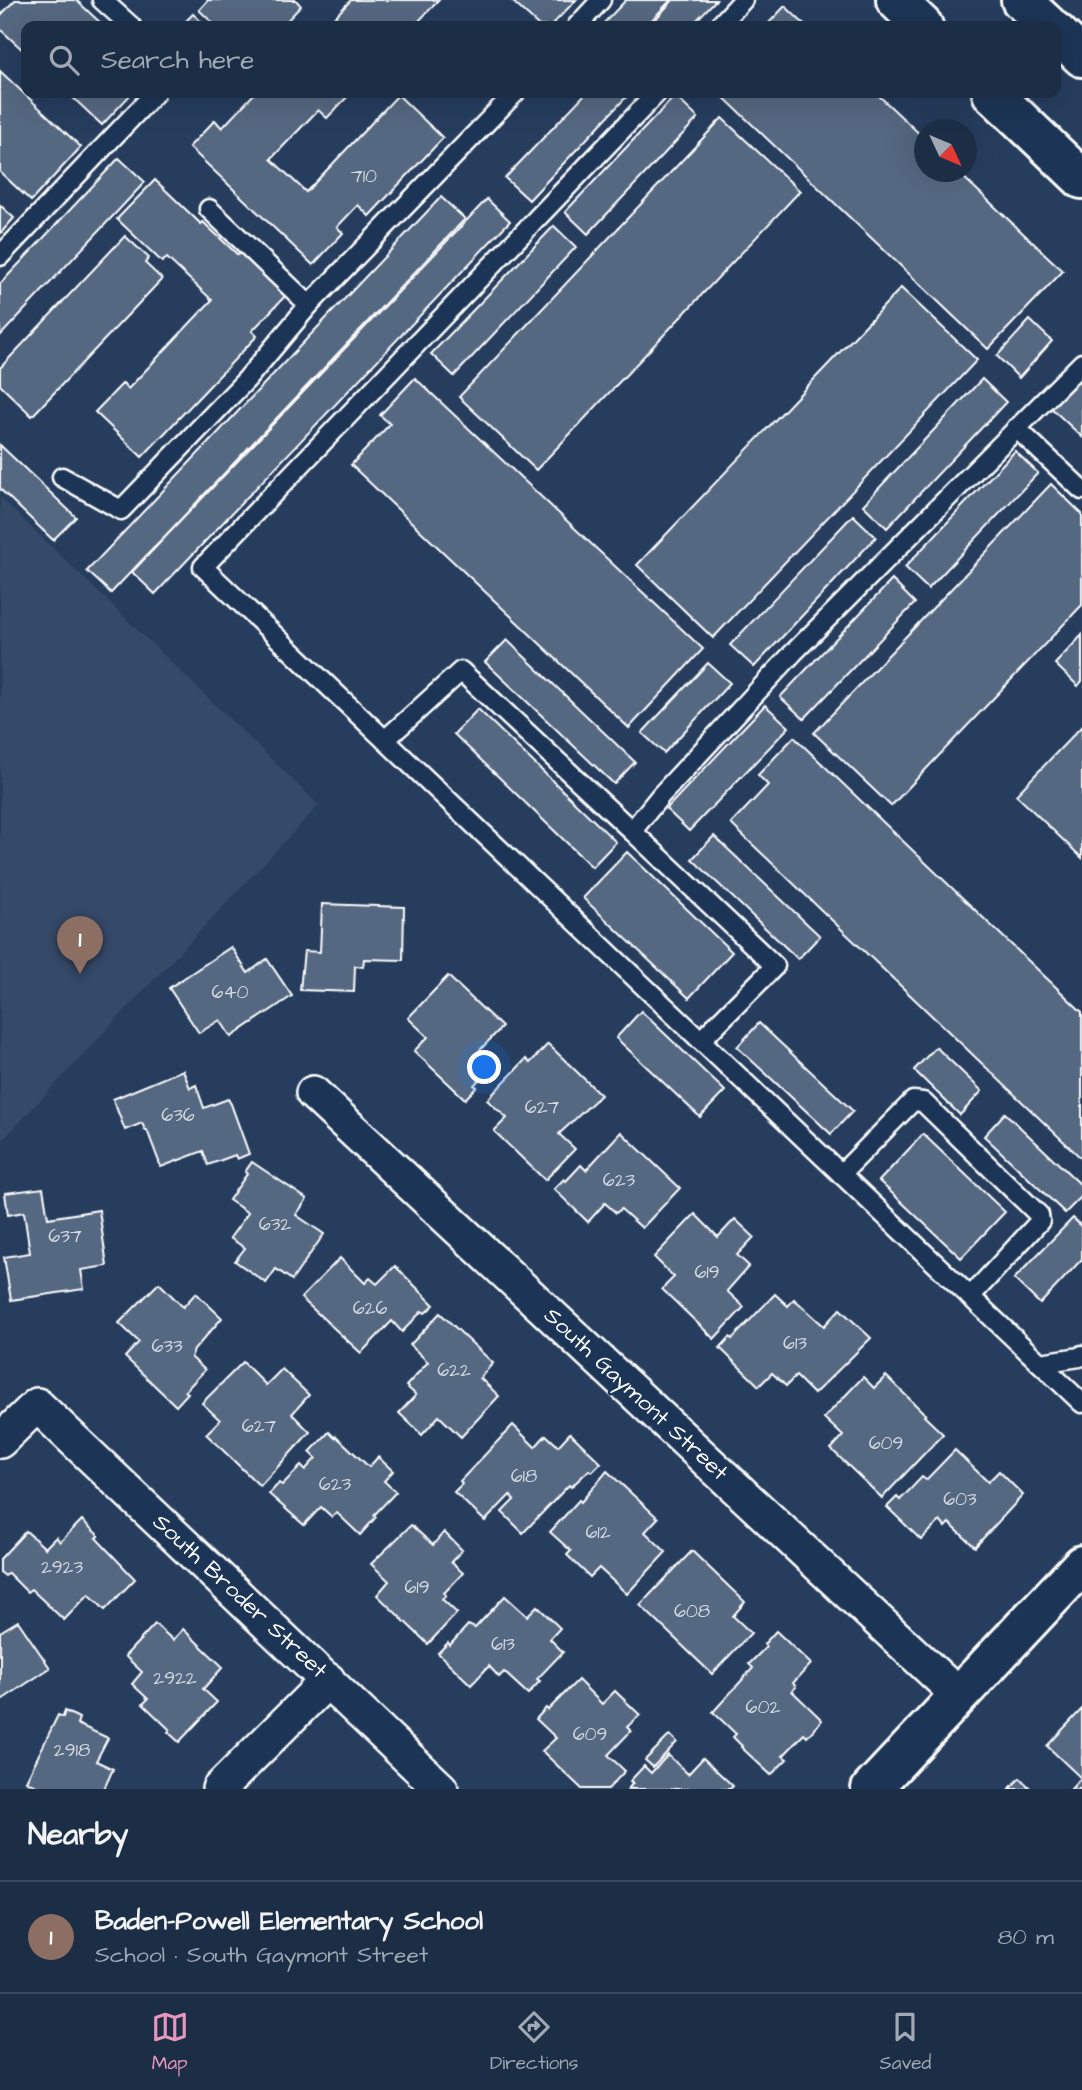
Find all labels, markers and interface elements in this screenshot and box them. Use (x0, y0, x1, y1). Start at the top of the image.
search box (21, 21, 1061, 98)
icon: search (45, 41, 83, 79)
text: Search here (101, 42, 254, 78)
north arrow (914, 119, 977, 182)
house number: 710 (351, 163, 377, 190)
pin: 1 (57, 916, 103, 974)
house number: 640 (212, 979, 248, 1006)
your location (467, 1050, 501, 1084)
house number: 627 (525, 1094, 560, 1121)
house number: 636 (161, 1102, 195, 1129)
house number: 623 (603, 1167, 636, 1194)
house number: 632 (259, 1211, 291, 1238)
house number: 637 (48, 1223, 82, 1250)
house number: 619 (694, 1259, 720, 1286)
house number: 626 (353, 1295, 387, 1322)
street label: South Gaymont Street (536, 1300, 736, 1489)
house number: 613 (783, 1330, 807, 1357)
house number: 633 (151, 1333, 183, 1360)
house number: 622 (437, 1357, 471, 1384)
house number: 627 (242, 1413, 277, 1440)
house number: 609 (869, 1430, 903, 1457)
house number: 618 (511, 1463, 537, 1490)
house number: 623 (319, 1471, 352, 1498)
house number: 603 (943, 1486, 977, 1513)
street label: South Broder Street (146, 1506, 335, 1686)
house number: 612 (585, 1519, 611, 1546)
house number: 2923 (41, 1554, 83, 1581)
house number: 619 (404, 1574, 430, 1601)
house number: 608 (674, 1598, 710, 1625)
house number: 613 (491, 1631, 515, 1658)
house number: 2922 (153, 1665, 197, 1692)
house number: 602 (746, 1694, 781, 1721)
house number: 609 (573, 1721, 607, 1748)
house number: 2918 (54, 1737, 90, 1764)
text: Nearby (28, 1814, 128, 1856)
text: Baden-Powell Elementary School (95, 1903, 483, 1939)
text: 1 (50, 1921, 52, 1953)
text: 80 m (997, 1921, 1054, 1953)
text: School · South Gaymont Street (95, 1939, 428, 1971)
tab: Map (151, 2008, 189, 2077)
tab: Directions (490, 2008, 578, 2077)
tab: Saved (880, 2008, 931, 2077)

